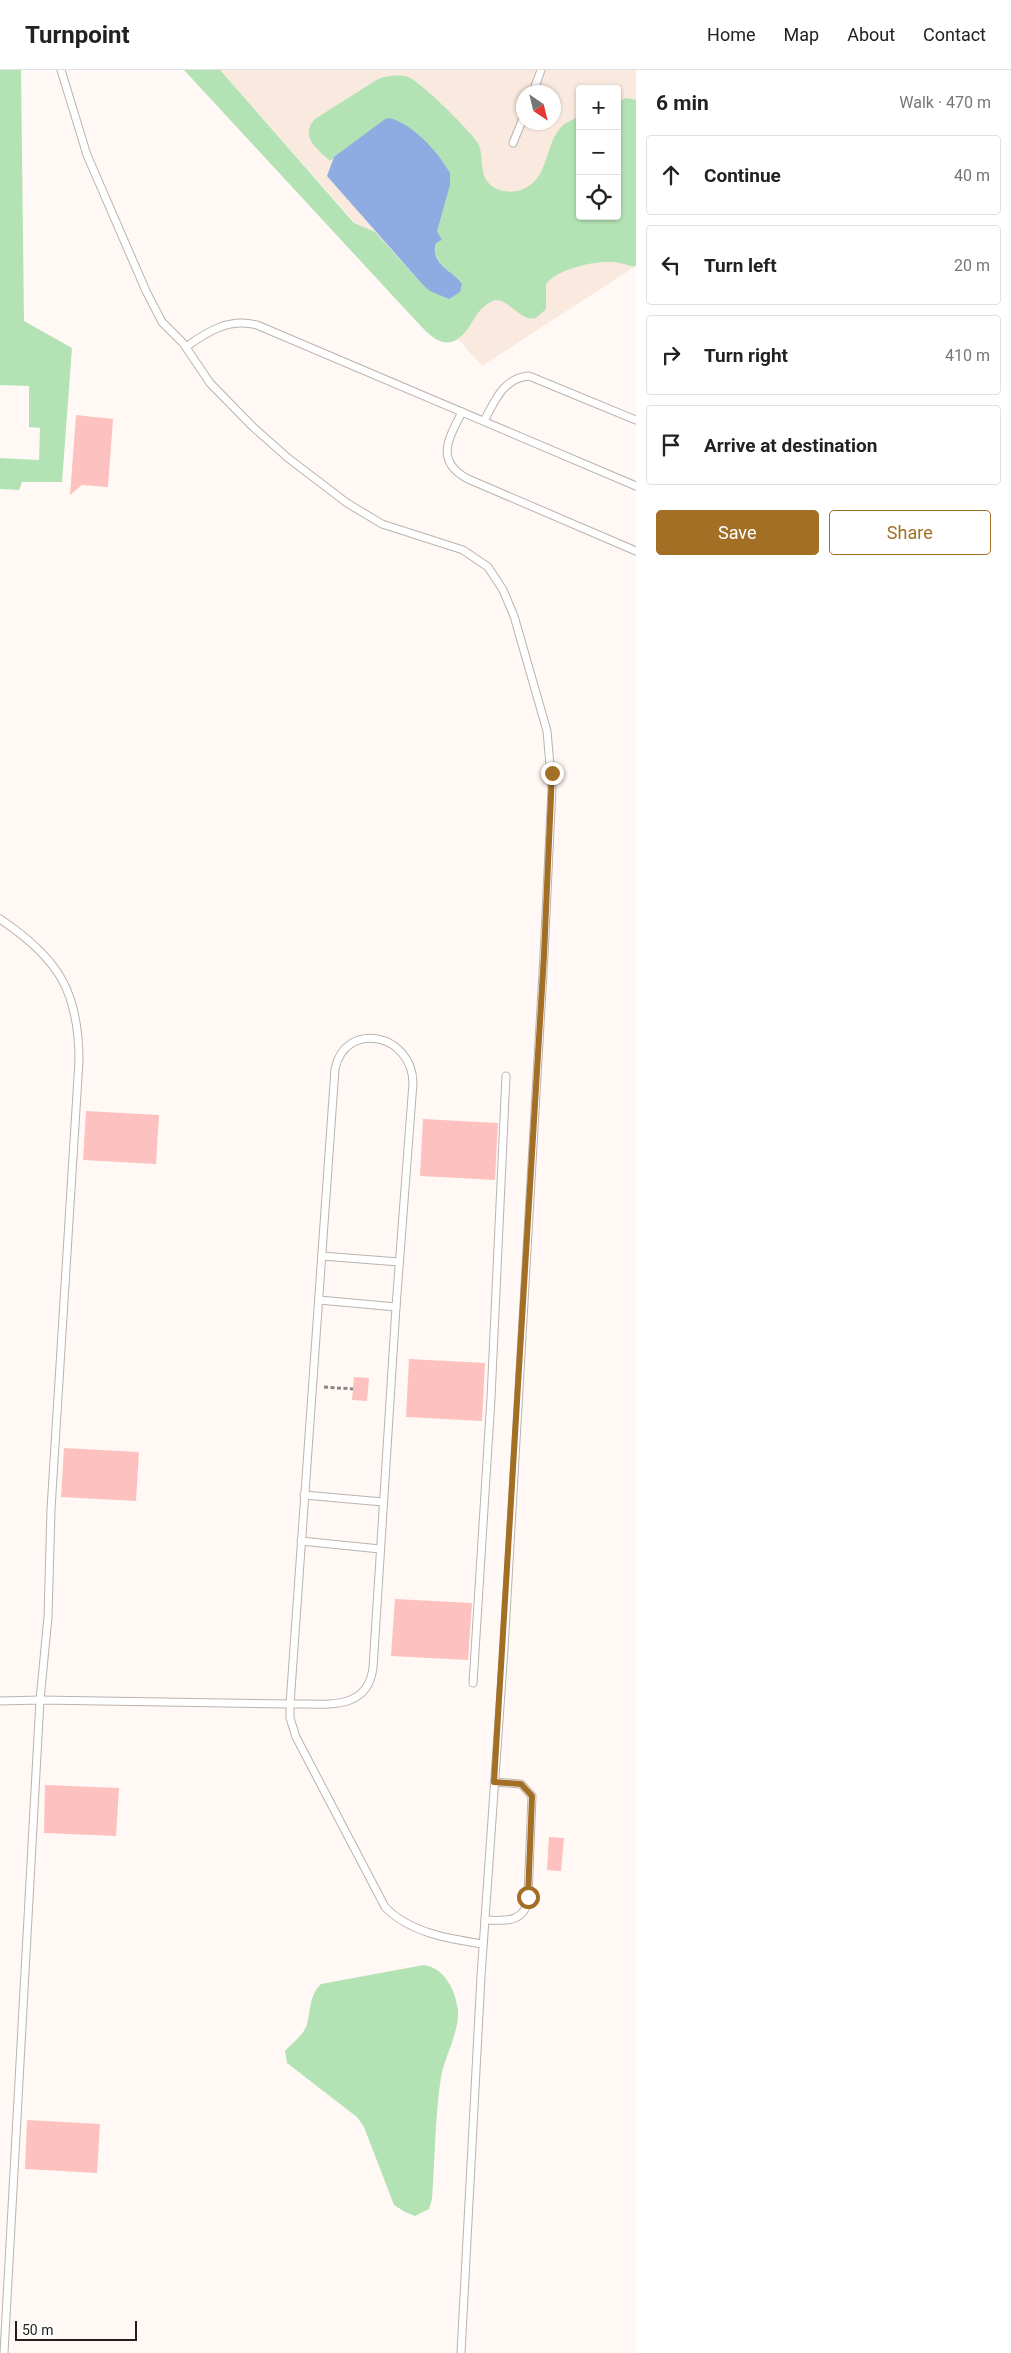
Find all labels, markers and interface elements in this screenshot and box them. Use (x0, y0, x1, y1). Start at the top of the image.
text: Turnpoint (25, 21, 130, 49)
text: Home (707, 24, 756, 45)
text: Map (784, 24, 819, 45)
text: About (847, 24, 895, 45)
text: Contact (923, 24, 986, 45)
north arrow (516, 85, 561, 130)
map controls (576, 85, 621, 220)
button: + (576, 85, 621, 130)
text: 6 min (656, 91, 709, 115)
text: Walk · 470 m (899, 93, 991, 112)
button: − (576, 130, 621, 175)
icon: ahead (657, 161, 685, 189)
text: Continue (704, 164, 781, 187)
text: 40 m (954, 166, 990, 185)
button: locate (576, 175, 621, 220)
icon: left (657, 251, 685, 279)
text: Turn left (704, 254, 777, 277)
text: 20 m (954, 256, 990, 275)
icon: right (657, 341, 685, 369)
text: Turn right (704, 344, 788, 367)
text: 410 m (945, 346, 990, 365)
icon: arrive (657, 431, 685, 459)
text: Arrive at destination (704, 434, 877, 457)
button: Save (656, 510, 819, 555)
button: Share (829, 510, 991, 555)
route end (541, 762, 564, 785)
route start (517, 1886, 540, 1909)
scale bar (15, 2318, 138, 2341)
text: 50 m (22, 2322, 54, 2338)

